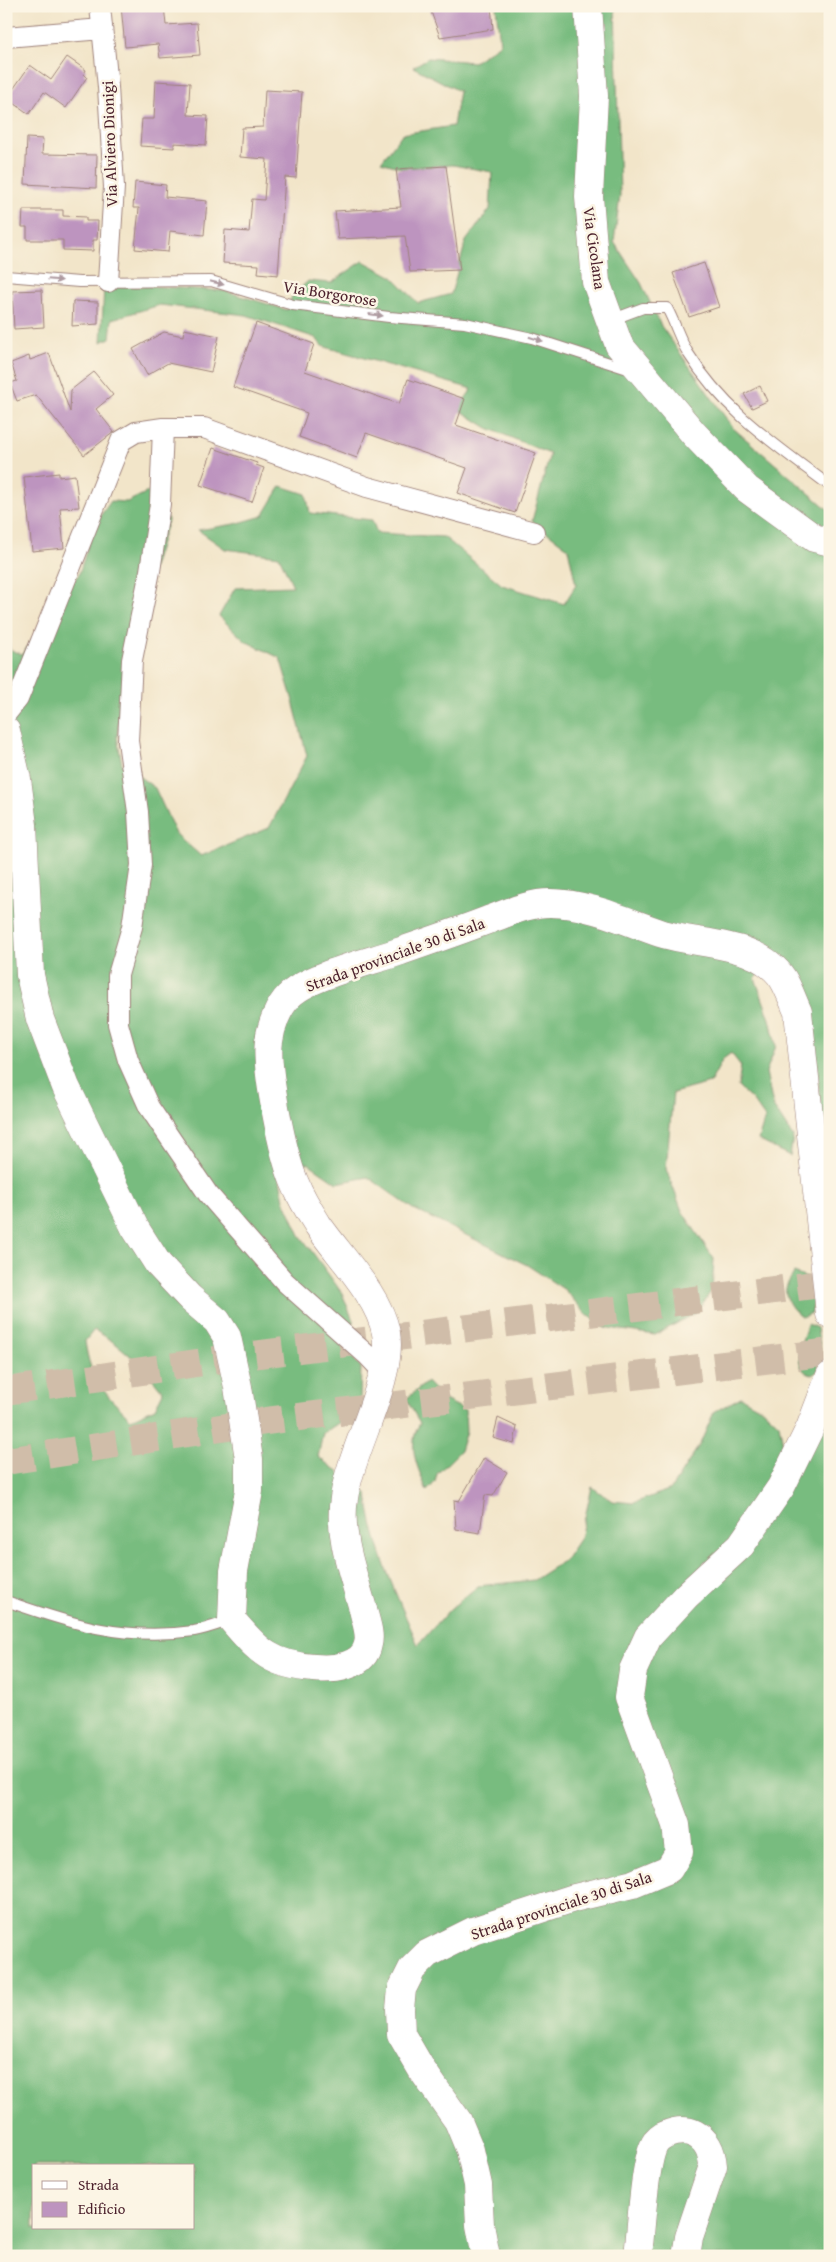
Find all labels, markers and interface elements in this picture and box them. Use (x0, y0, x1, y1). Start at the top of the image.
street label: Via Alviero Dionigi (95, 80, 123, 208)
street label: Via Cicolana (577, 205, 613, 291)
street label: Via Borgorose (282, 274, 378, 312)
one-way arrow (47, 276, 63, 284)
one-way arrow (209, 279, 225, 287)
one-way arrow (368, 312, 384, 320)
one-way arrow (529, 336, 544, 344)
street label: Strada provinciale 30 di Sala (302, 910, 488, 998)
street label: Strada provinciale 30 di Sala (467, 1864, 655, 1946)
legend (32, 2164, 195, 2230)
text: Strada (78, 2174, 119, 2195)
text: Edificio (78, 2198, 126, 2219)

